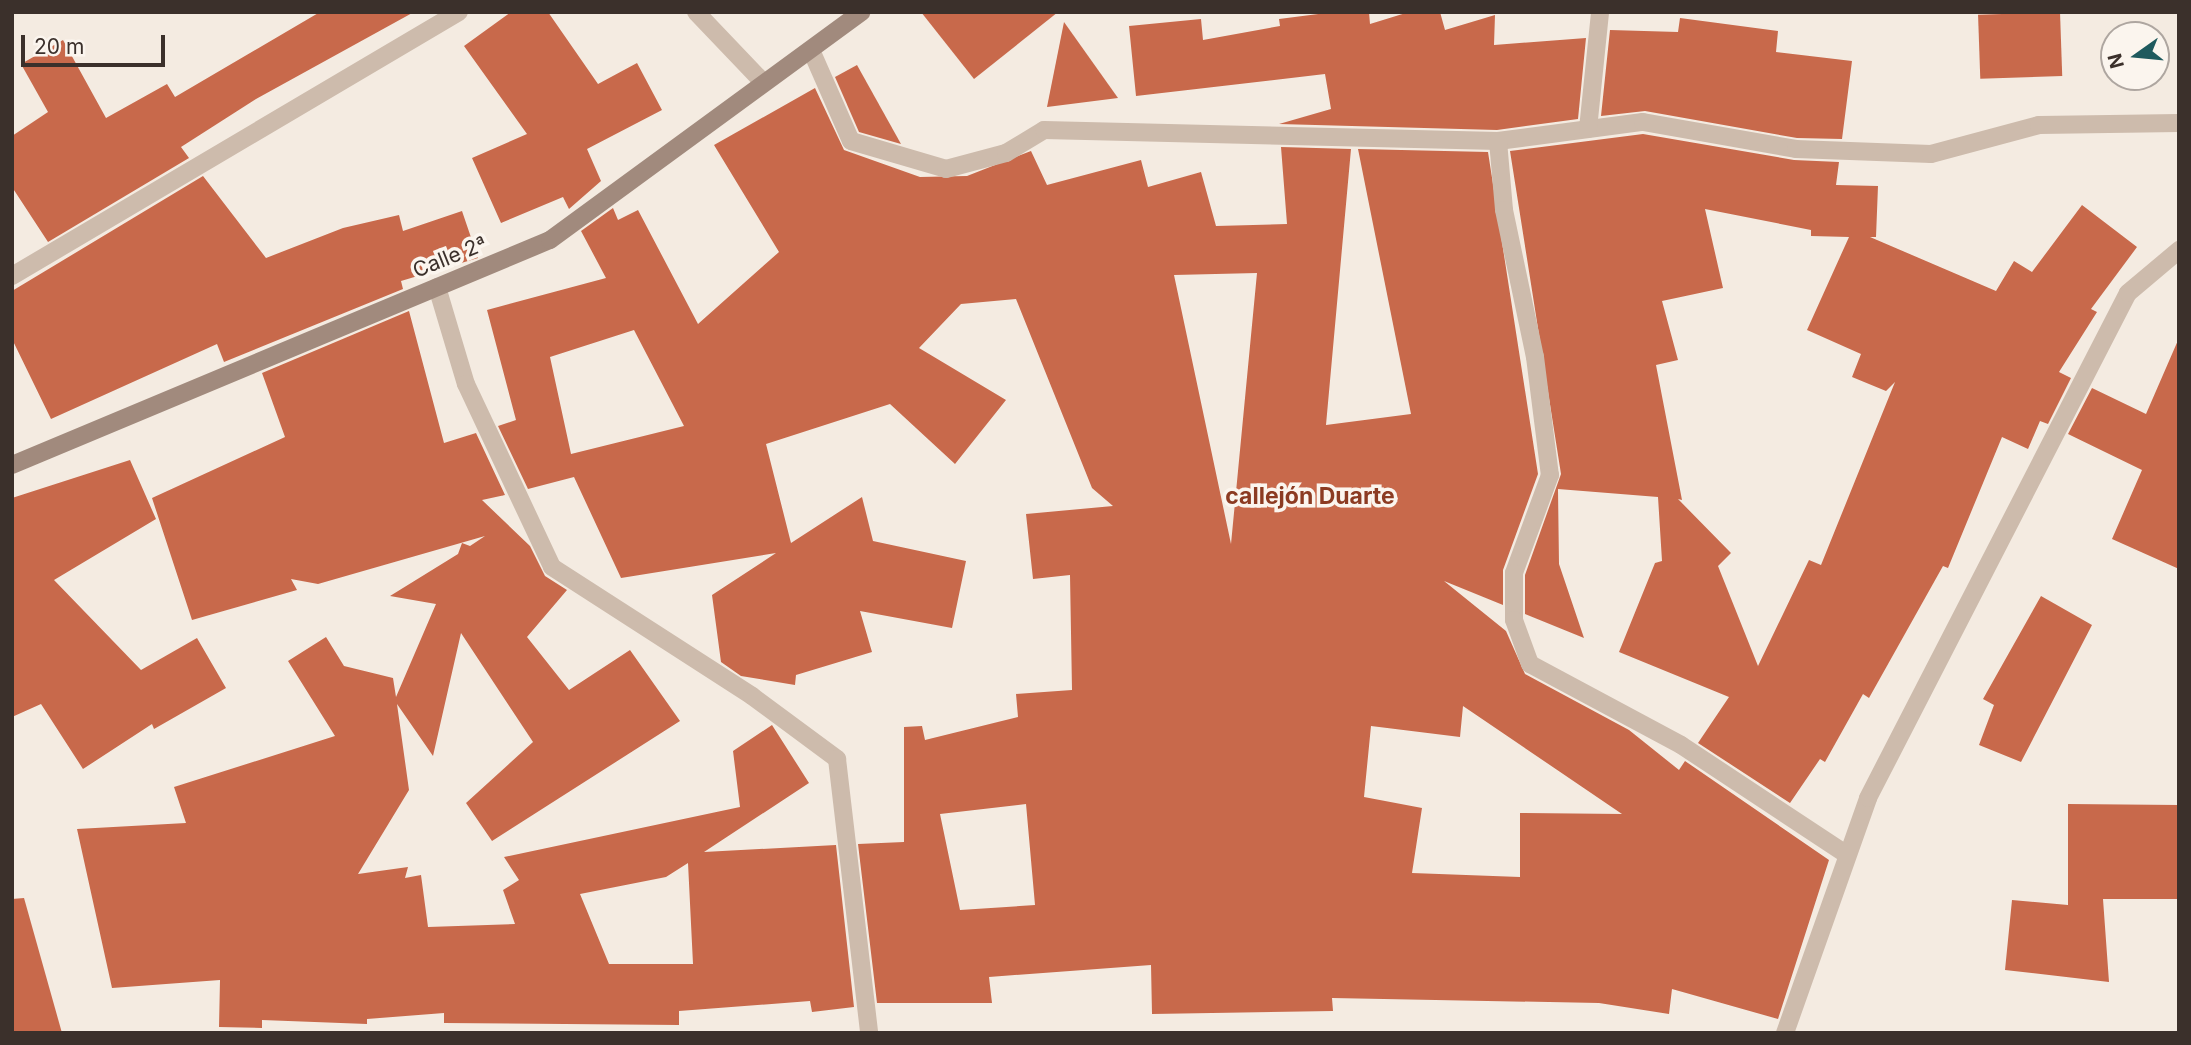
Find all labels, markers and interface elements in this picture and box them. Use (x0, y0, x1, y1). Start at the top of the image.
scale bar (24, 21, 168, 65)
north arrow (2100, 21, 2170, 91)
text: 20 m (34, 34, 84, 59)
text: N (2103, 51, 2129, 71)
street label: Calle 2ª (409, 231, 491, 283)
district label: callejón Duarte (1225, 482, 1395, 510)

